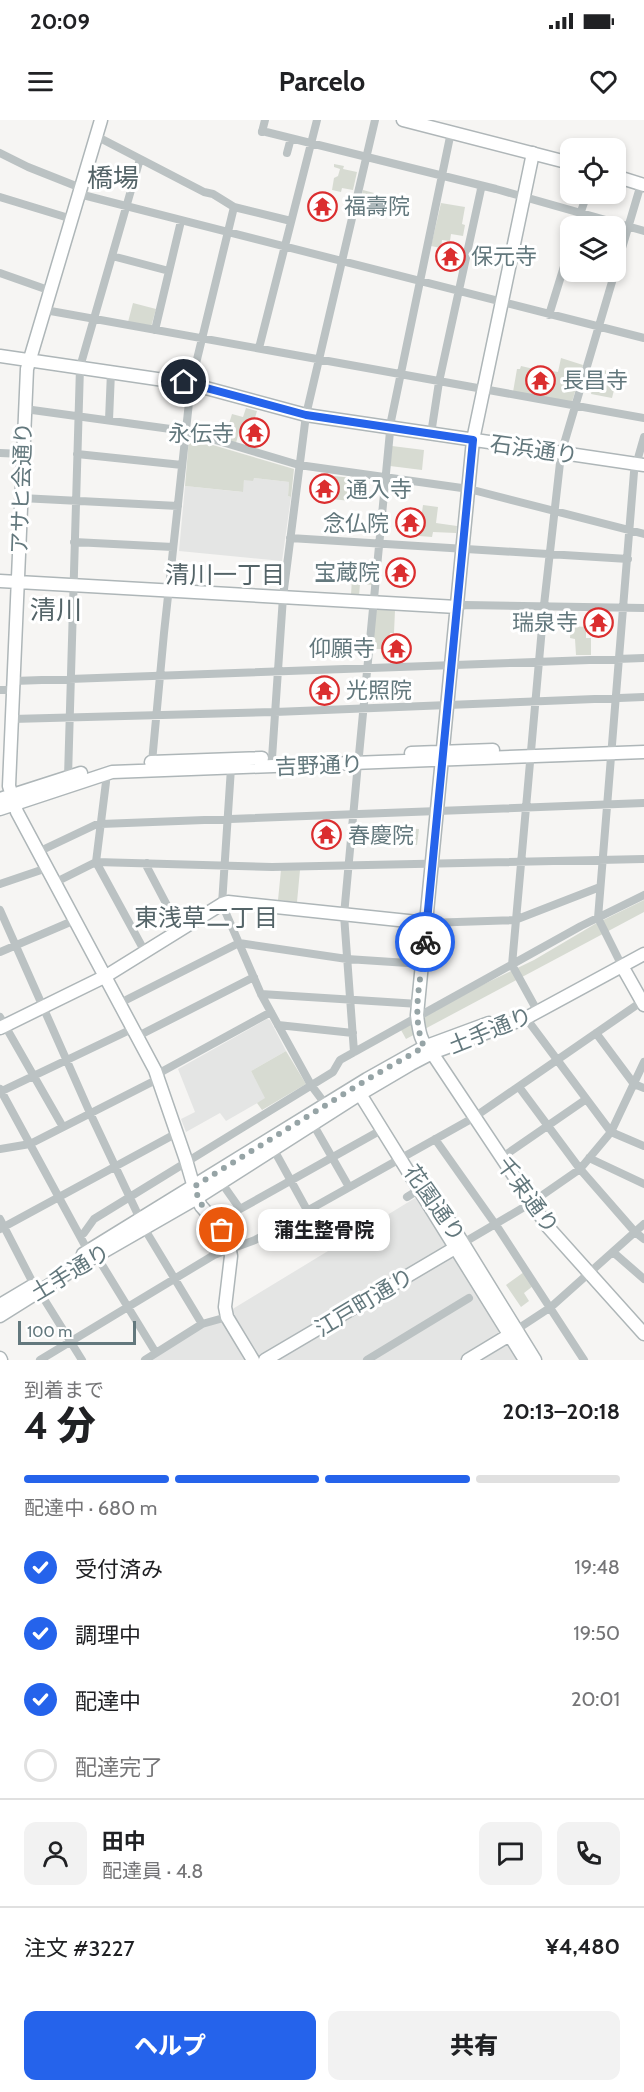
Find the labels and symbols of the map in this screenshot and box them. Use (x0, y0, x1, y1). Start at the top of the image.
district label: 橋場 (87, 162, 139, 194)
temple icon: 福壽院 (307, 190, 339, 222)
place label: 福壽院 (344, 193, 410, 220)
temple icon: 保元寺 (434, 240, 466, 272)
place label: 保元寺 (471, 243, 537, 270)
pin (158, 356, 209, 407)
temple icon: 長昌寺 (525, 364, 557, 396)
place label: 長昌寺 (562, 367, 628, 394)
temple icon: 永伝寺 (239, 417, 271, 449)
place label: 永伝寺 (168, 420, 234, 447)
street label: アサヒ会通り (6, 422, 37, 554)
street label: 石浜通り (488, 430, 579, 469)
temple icon: 通入寺 (309, 473, 341, 505)
place label: 通入寺 (346, 476, 412, 503)
temple icon: 念仏院 (394, 507, 426, 539)
place label: 念仏院 (323, 510, 389, 537)
temple icon: 宝蔵院 (385, 556, 417, 588)
place label: 宝蔵院 (314, 559, 380, 586)
district label: 清川一丁目 (165, 560, 285, 589)
district label: 清川 (30, 594, 82, 626)
temple icon: 瑞泉寺 (583, 606, 615, 638)
place label: 瑞泉寺 (512, 609, 578, 636)
temple icon: 仰願寺 (380, 632, 412, 664)
place label: 仰願寺 (309, 635, 375, 662)
temple icon: 光照院 (309, 674, 341, 706)
place label: 光照院 (346, 677, 412, 704)
street label: 吉野通り (275, 750, 363, 781)
temple icon: 春慶院 (311, 819, 343, 851)
place label: 春慶院 (348, 822, 414, 849)
district label: 東浅草二丁目 (134, 903, 278, 932)
courier (395, 912, 455, 972)
street label: 土手通り (444, 1001, 536, 1059)
street label: 千束通り (491, 1152, 564, 1239)
street label: 花園通り (398, 1159, 471, 1247)
pin (196, 1204, 247, 1255)
callout: 蒲生整骨院 (258, 1209, 390, 1251)
street label: 土手通り (26, 1238, 115, 1307)
street label: 江戸町通り (310, 1263, 418, 1342)
scale bar (18, 1318, 136, 1346)

